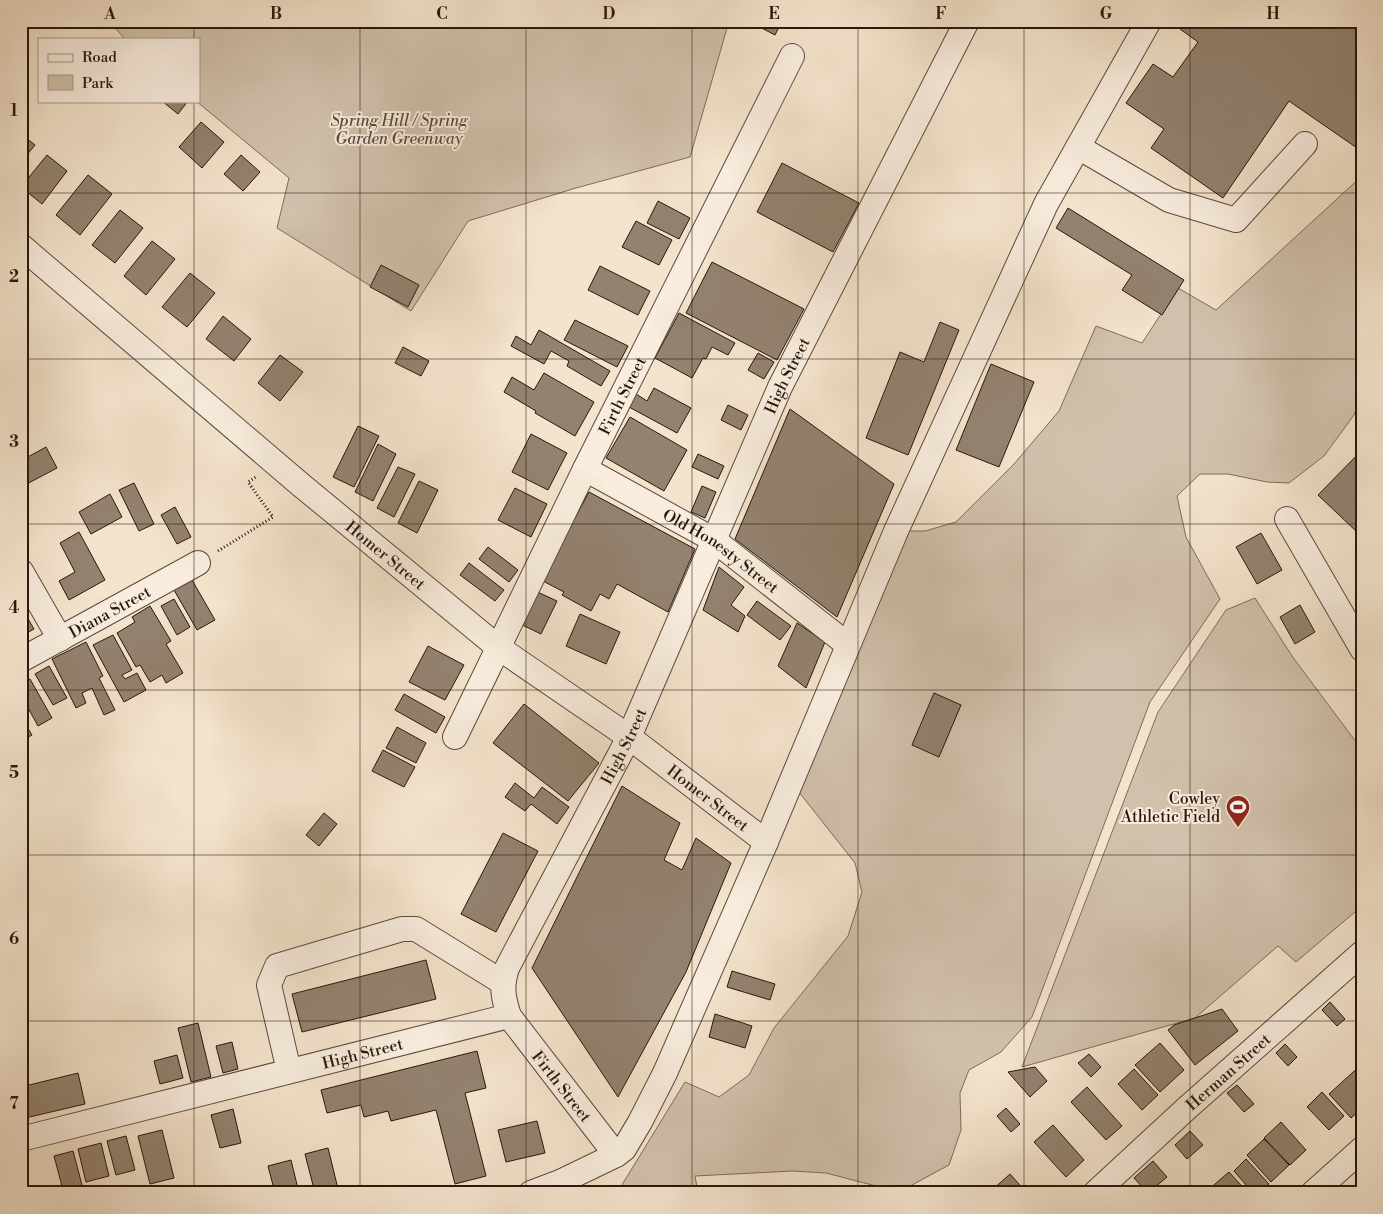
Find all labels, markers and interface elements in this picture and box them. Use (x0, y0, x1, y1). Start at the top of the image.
text: A (103, 4, 116, 24)
text: B (270, 4, 282, 24)
text: C (436, 4, 448, 24)
text: D (603, 4, 616, 24)
text: E (768, 4, 780, 24)
text: F (935, 4, 947, 24)
text: G (1100, 4, 1113, 24)
text: H (1266, 4, 1280, 24)
legend (38, 38, 200, 102)
text: Road (82, 48, 117, 67)
text: Park (82, 74, 114, 93)
text: 1 (10, 101, 18, 121)
park label: Spring Hill / Spring Garden Greenway (330, 111, 468, 149)
text: 2 (9, 267, 19, 287)
street label: High Street (761, 334, 815, 417)
street label: Firth Street (595, 353, 651, 439)
text: 3 (9, 432, 19, 452)
street label: Old Honesty Street (659, 505, 783, 598)
street label: Homer Street (341, 517, 430, 595)
street label: Diana Street (66, 582, 155, 643)
text: 4 (9, 598, 20, 618)
street label: High Street (597, 705, 651, 788)
street label: Homer Street (663, 761, 753, 836)
text: 5 (9, 763, 19, 783)
place label: Cowley Athletic Field (1120, 789, 1220, 827)
sports icon: Cowley Athletic Field (1225, 794, 1251, 828)
text: 6 (9, 929, 19, 949)
street label: Herman Street (1182, 1029, 1275, 1115)
street label: High Street (320, 1034, 405, 1074)
street label: Firth Street (527, 1047, 596, 1127)
text: 7 (9, 1094, 19, 1114)

